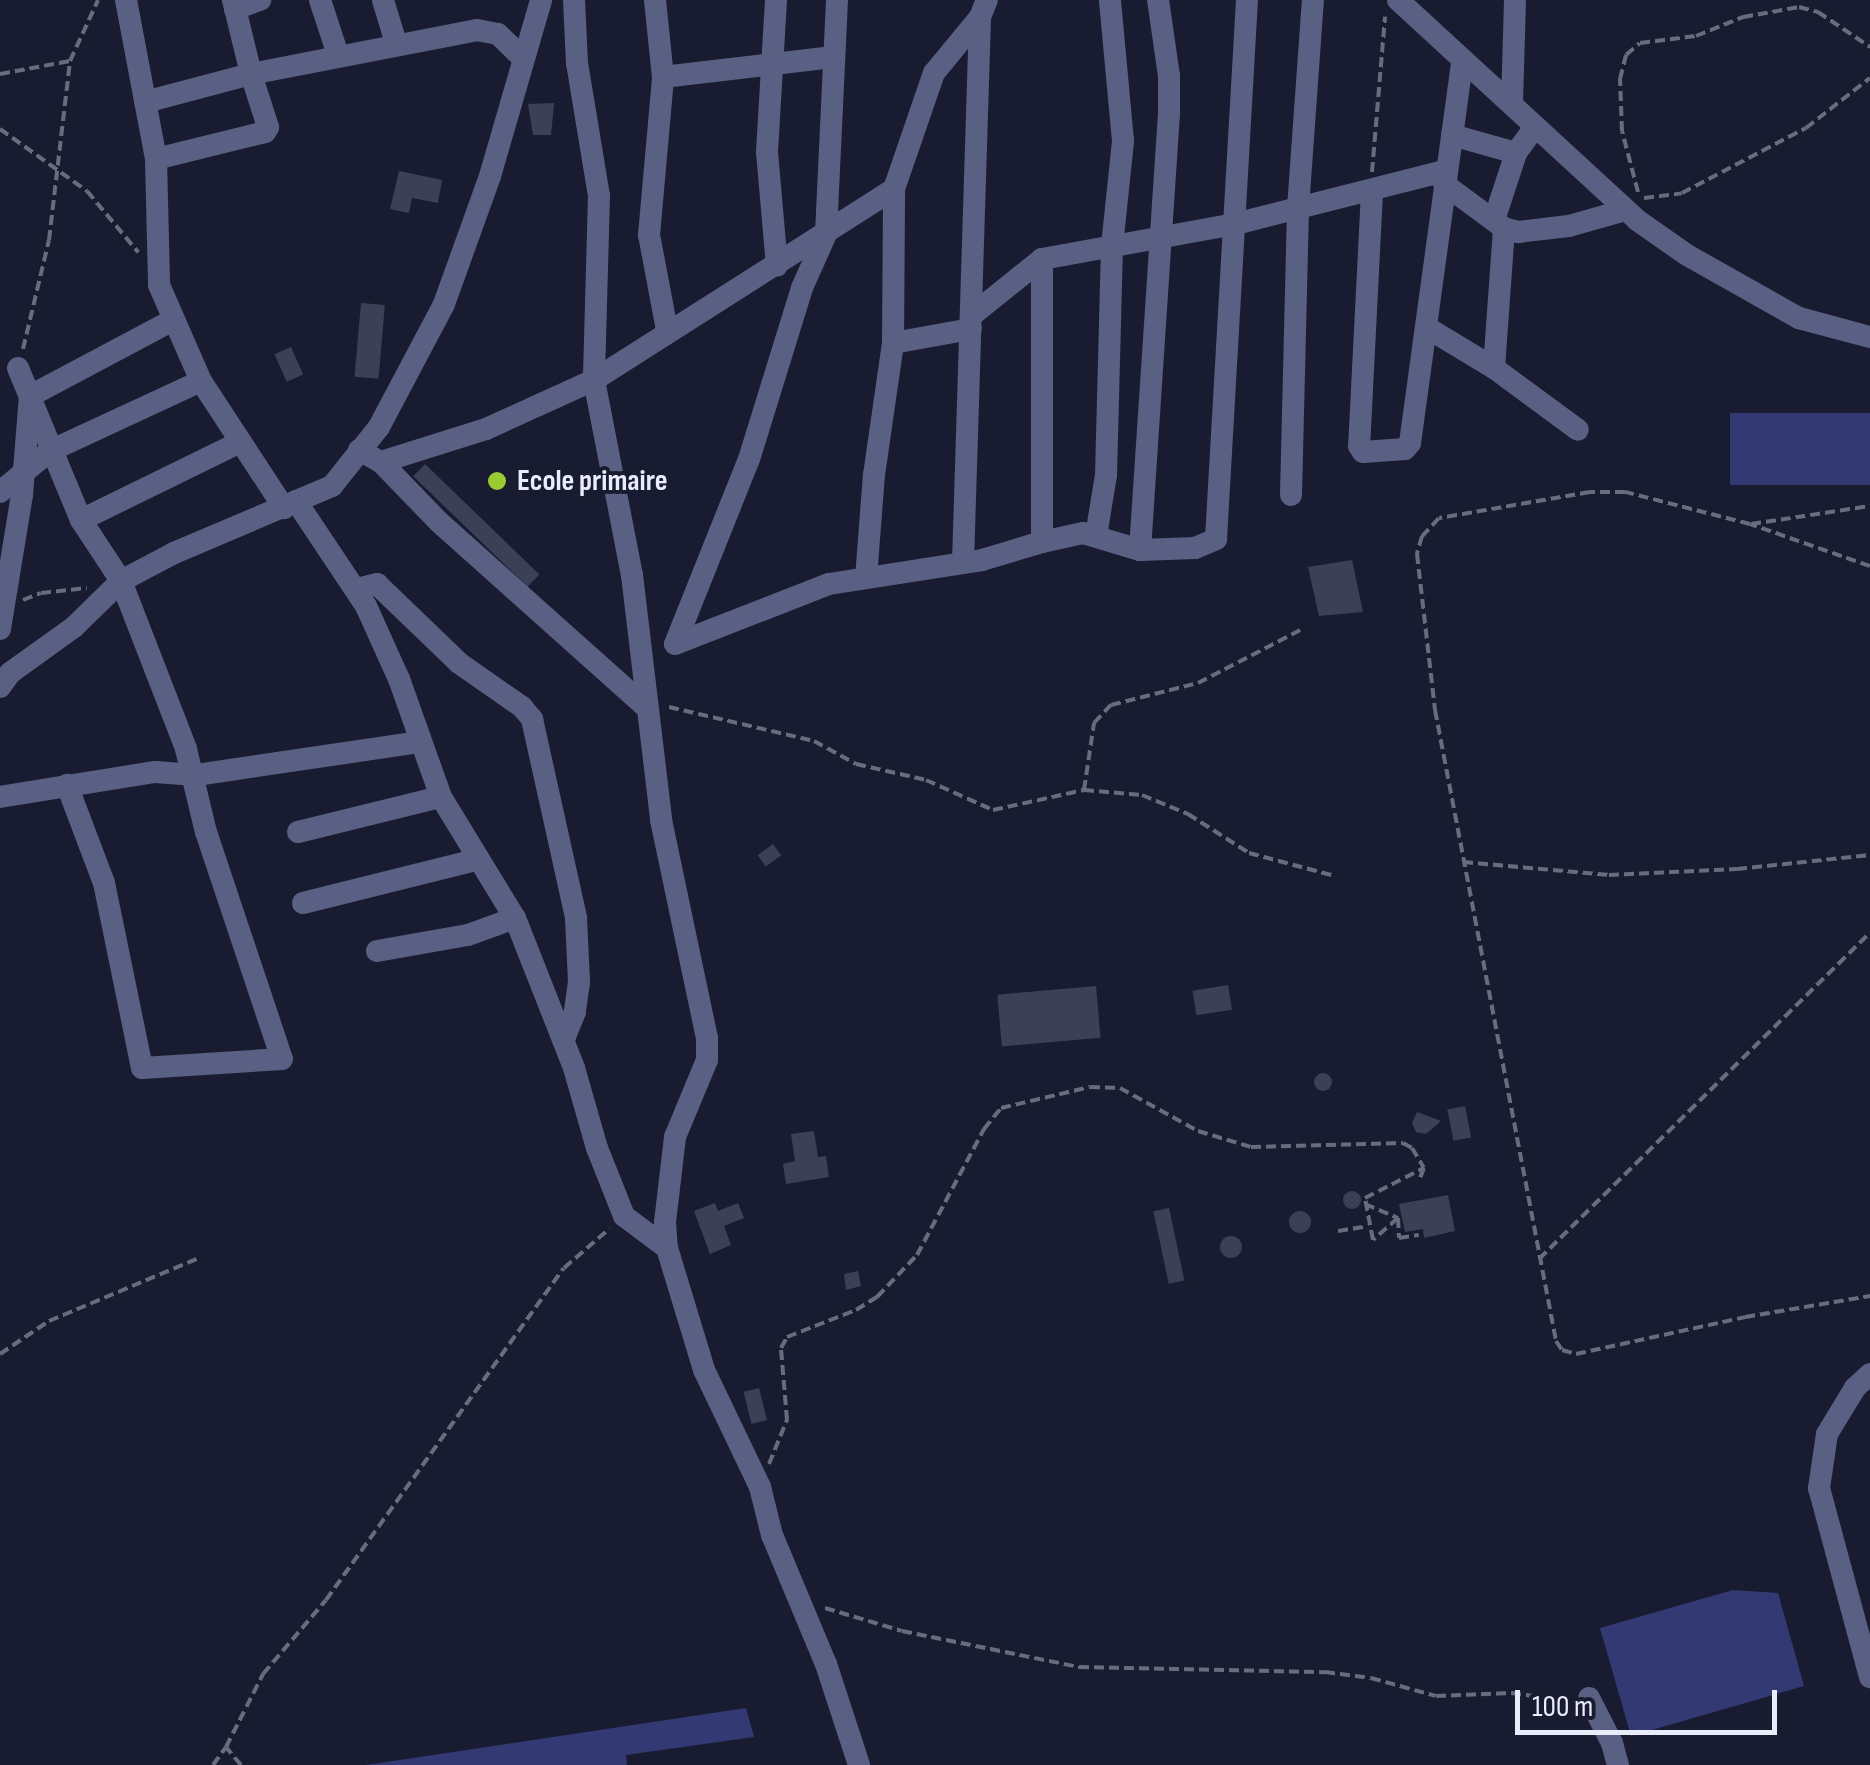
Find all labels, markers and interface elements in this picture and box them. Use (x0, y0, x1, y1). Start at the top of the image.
place label: Ecole primaire (517, 463, 667, 499)
marker: Ecole primaire (486, 470, 508, 492)
scale bar (1520, 1670, 1782, 1732)
text: 100 m (1532, 1689, 1593, 1725)

